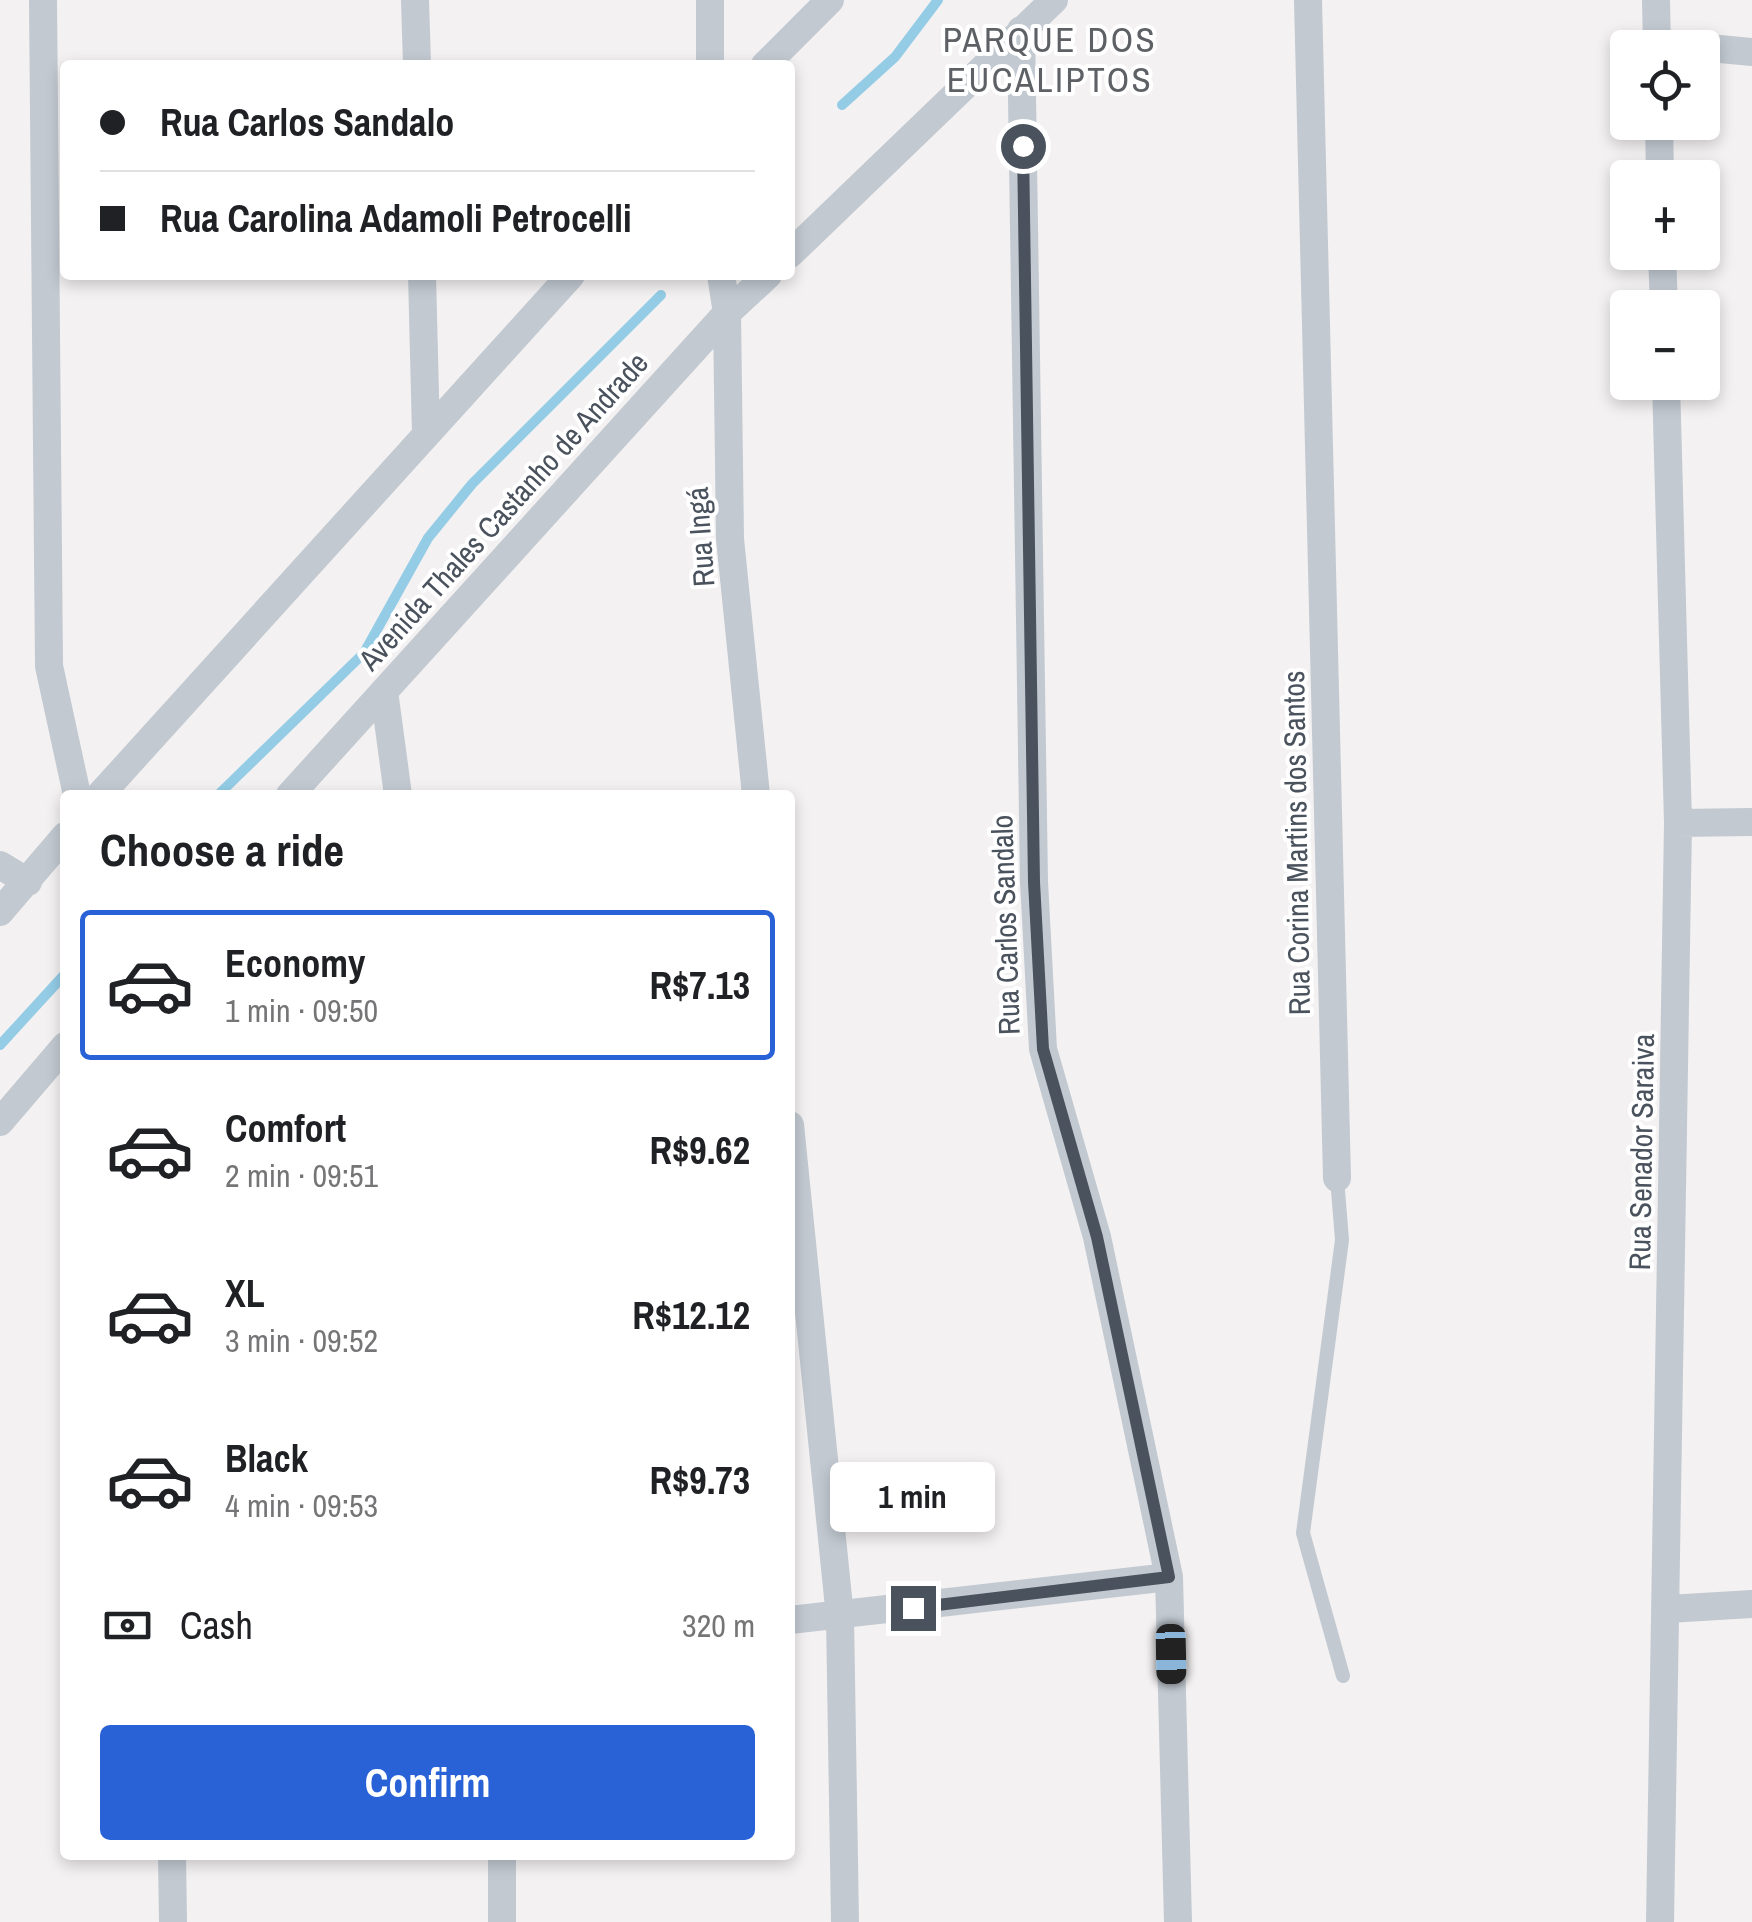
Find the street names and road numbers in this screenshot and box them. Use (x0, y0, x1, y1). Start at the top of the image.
street label: Avenida Thales Castanho de Andrade (349, 343, 657, 679)
street label: Rua Ingá (677, 485, 723, 588)
street label: Rua Corina Martins dos Santos (1273, 670, 1319, 1016)
street label: Rua Carlos Sandalo (981, 814, 1029, 1036)
street label: Rua Senador Saraiva (1619, 1033, 1663, 1271)

